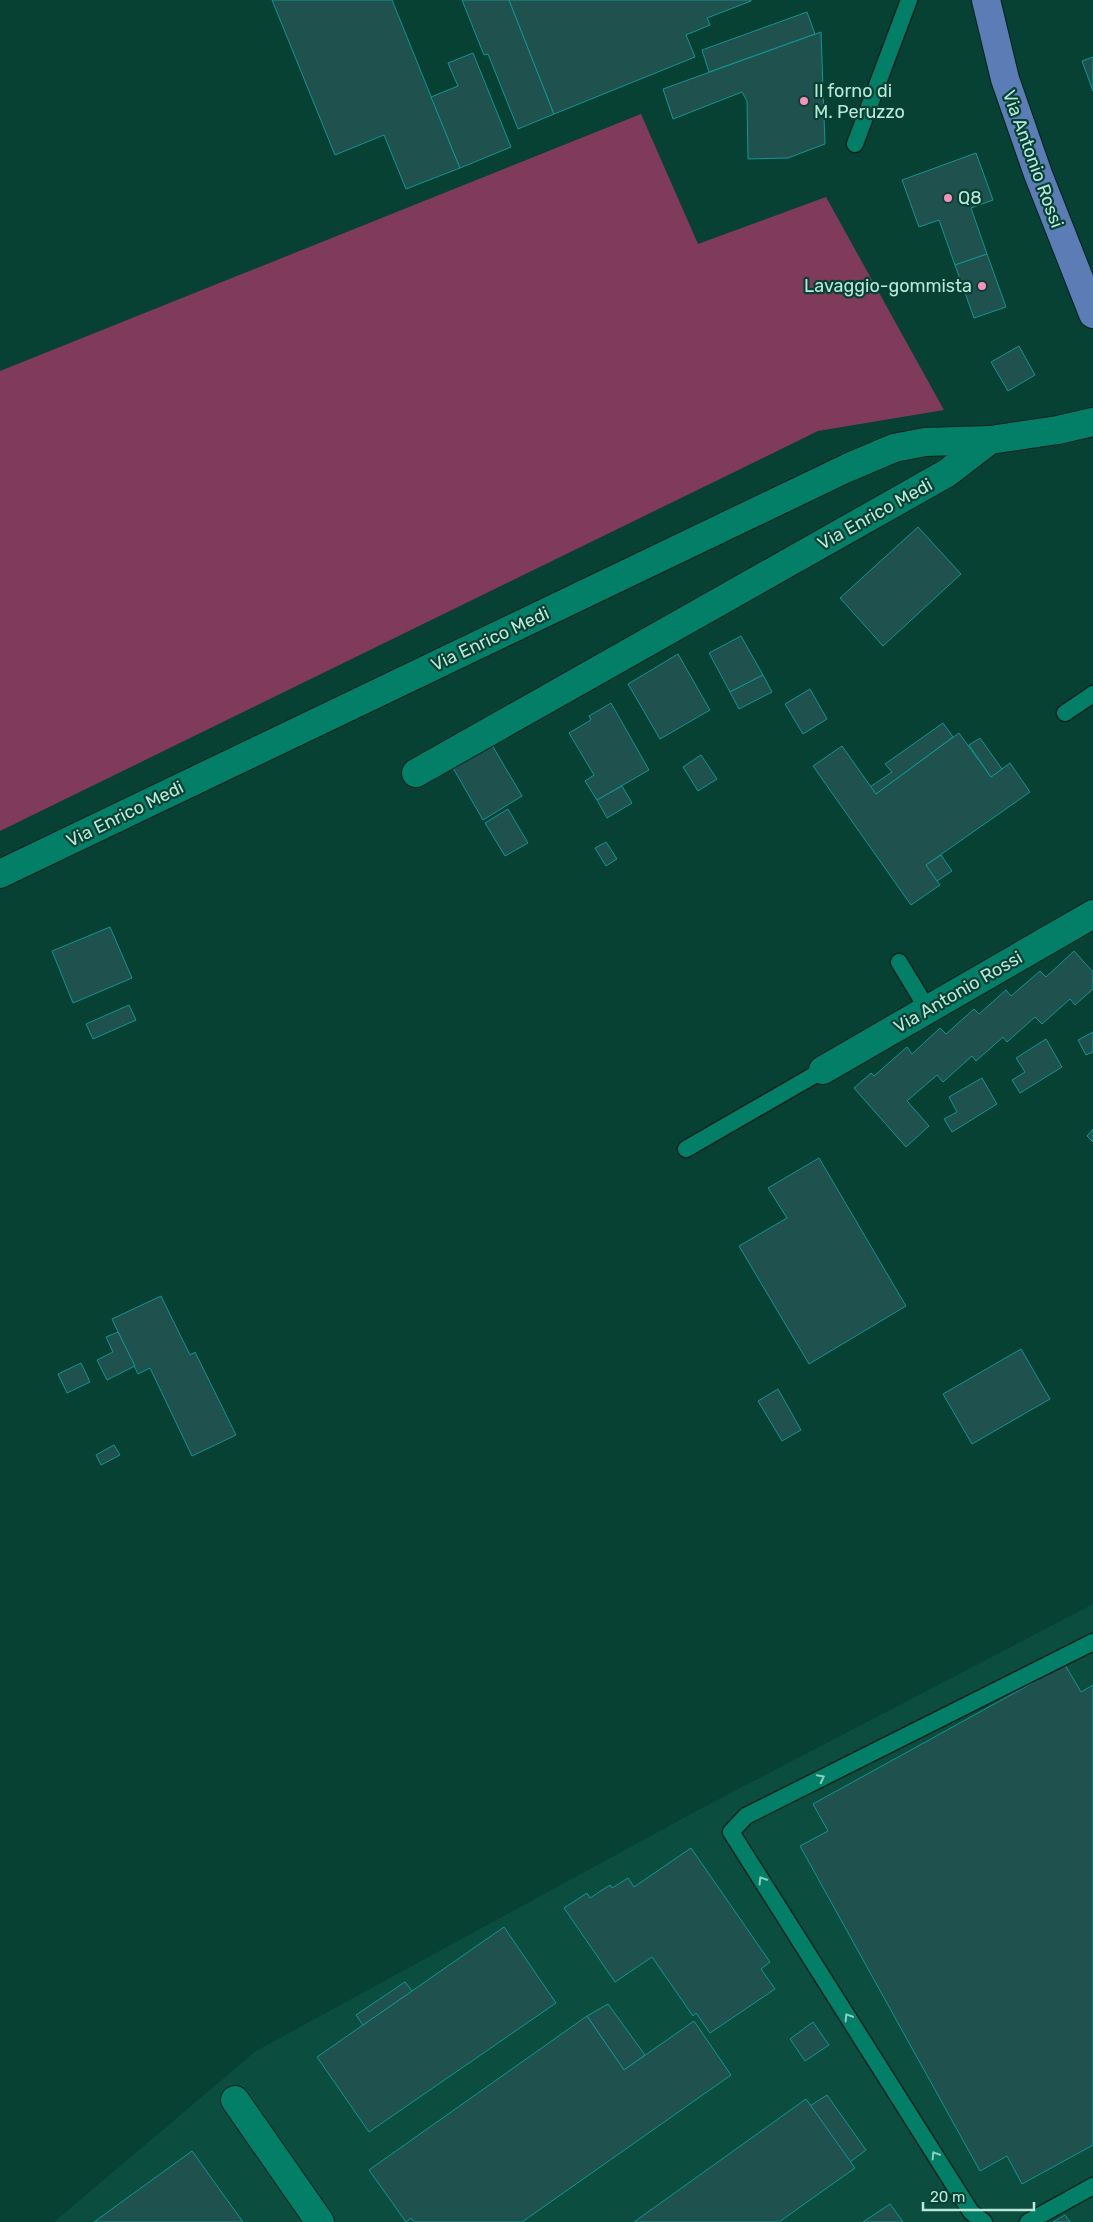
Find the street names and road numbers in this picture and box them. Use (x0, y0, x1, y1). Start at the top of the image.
street label: Via Antonio Rossi (998, 87, 1068, 231)
street label: Via Enrico Medi (814, 473, 936, 555)
street label: Via Enrico Medi (428, 602, 552, 676)
street label: Via Enrico Medi (63, 776, 187, 852)
street label: Via Antonio Rossi (890, 946, 1026, 1038)

